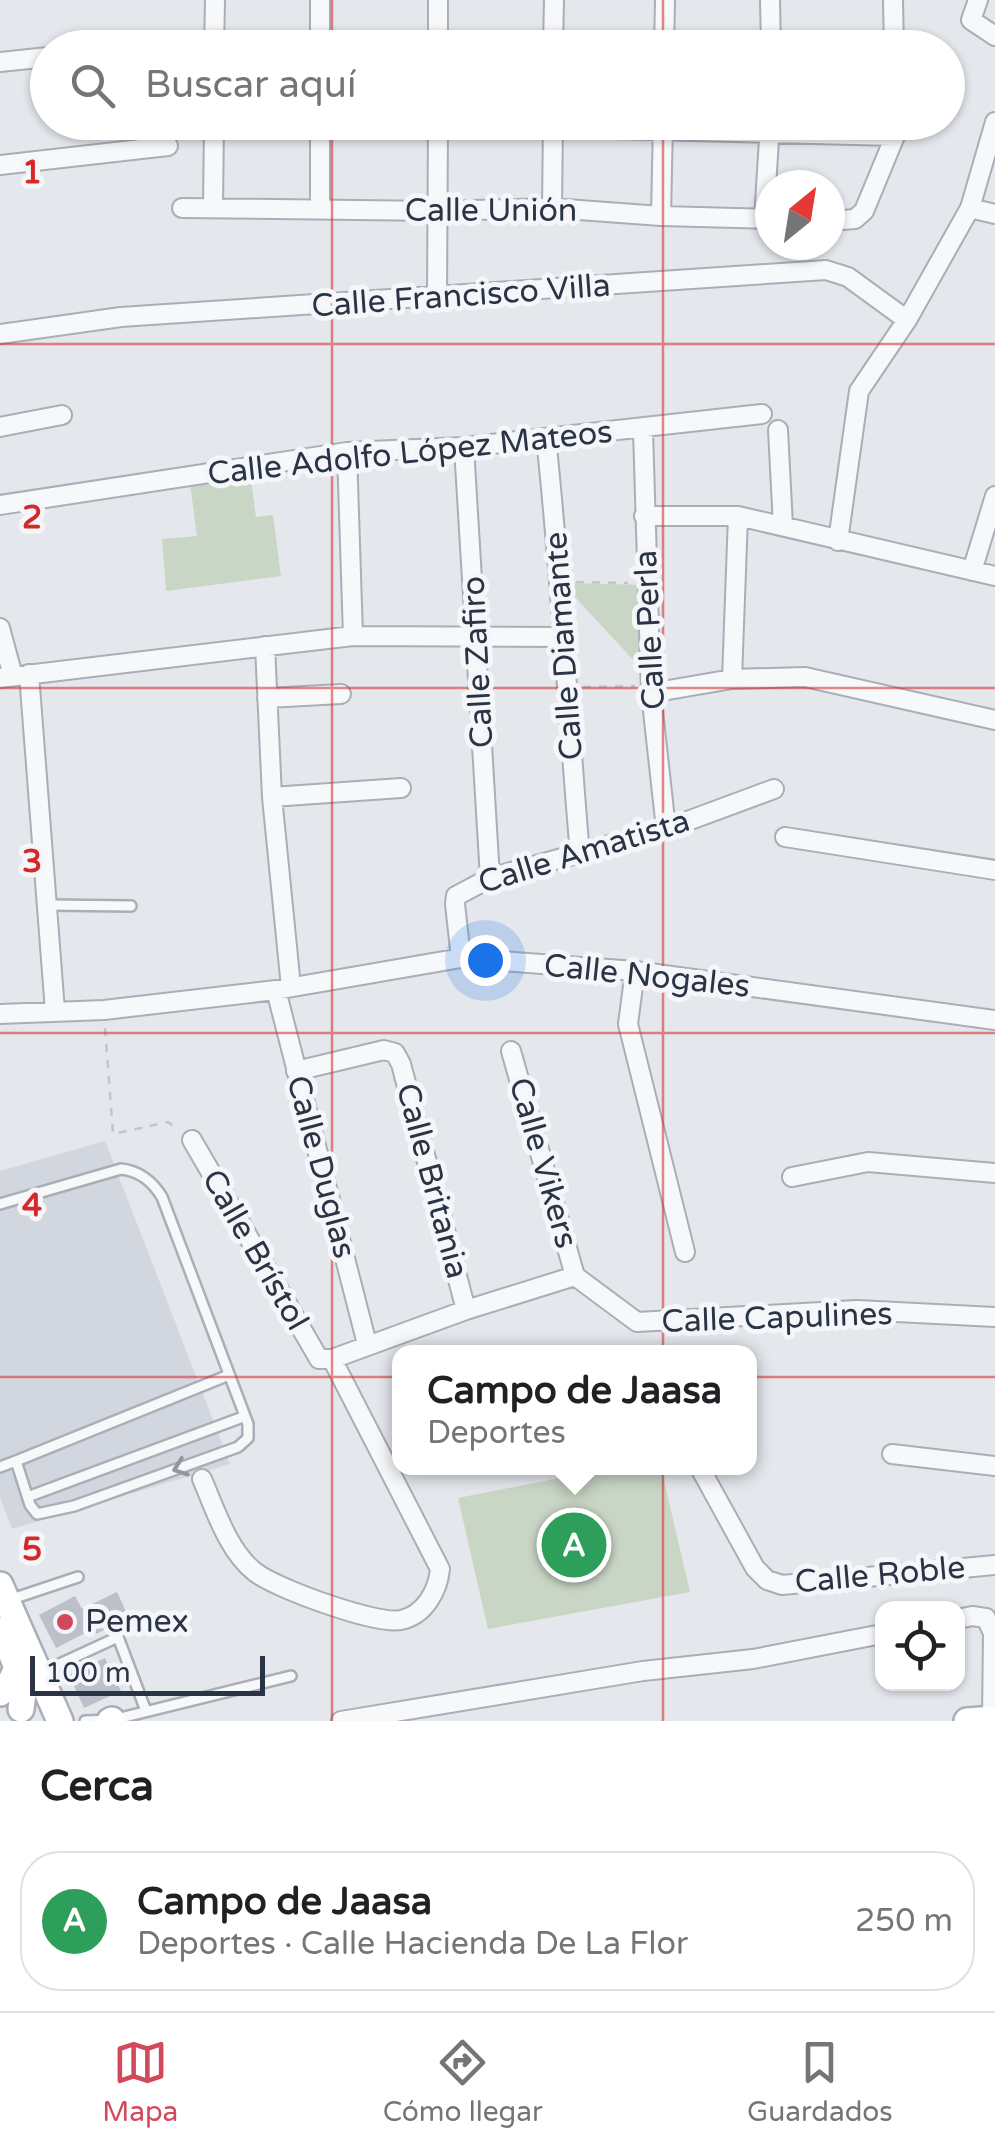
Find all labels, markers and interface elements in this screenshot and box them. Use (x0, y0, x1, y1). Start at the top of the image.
search box (30, 30, 965, 140)
icon: search (65, 58, 120, 113)
text: Buscar aquí (145, 62, 356, 108)
text: 1 (22, 154, 42, 192)
north arrow (755, 170, 845, 260)
street label: Calle Unión (405, 192, 577, 230)
street label: Calle Francisco Villa (310, 267, 612, 325)
street label: Calle Adolfo López Mateos (206, 413, 614, 493)
text: 2 (22, 499, 42, 537)
street label: Calle Diamante (537, 531, 591, 761)
street label: Calle Perla (627, 549, 673, 711)
street label: Calle Zafiro (455, 575, 501, 749)
street label: Calle Amatista (474, 802, 694, 902)
text: 3 (22, 843, 42, 881)
your location (460, 935, 511, 986)
street label: Calle Nogales (542, 946, 752, 1006)
street label: Calle Duglas (278, 1072, 364, 1262)
street label: Calle Vikers (501, 1073, 585, 1253)
street label: Calle Britania (388, 1079, 476, 1283)
street label: Calle Brístol (194, 1163, 316, 1337)
text: 4 (22, 1187, 42, 1225)
street label: Calle Capulines (661, 1295, 893, 1341)
popup (392, 1345, 757, 1475)
text: Campo de Jaasa (427, 1368, 722, 1414)
text: Deportes (427, 1414, 566, 1452)
one-way arrow (173, 1456, 190, 1477)
pin: A (542, 1508, 606, 1582)
text: 5 (22, 1531, 42, 1569)
street label: Calle Roble (793, 1549, 967, 1601)
map controls (875, 1601, 965, 1691)
button: locate (875, 1601, 965, 1691)
place label: Pemex (85, 1603, 189, 1641)
marker: Pemex (54, 1611, 76, 1633)
scale bar (30, 1651, 265, 1696)
text: 100 m (45, 1656, 131, 1690)
text: Cerca (40, 1761, 154, 1812)
text: Campo de Jaasa (137, 1879, 432, 1925)
text: A (63, 1902, 86, 1940)
text: 250 m (855, 1902, 953, 1940)
text: Deportes · Calle Hacienda De La Flor (137, 1925, 688, 1963)
tab: Mapa (102, 2035, 178, 2129)
tab: Cómo llegar (383, 2035, 543, 2129)
tab: Guardados (747, 2035, 893, 2129)

